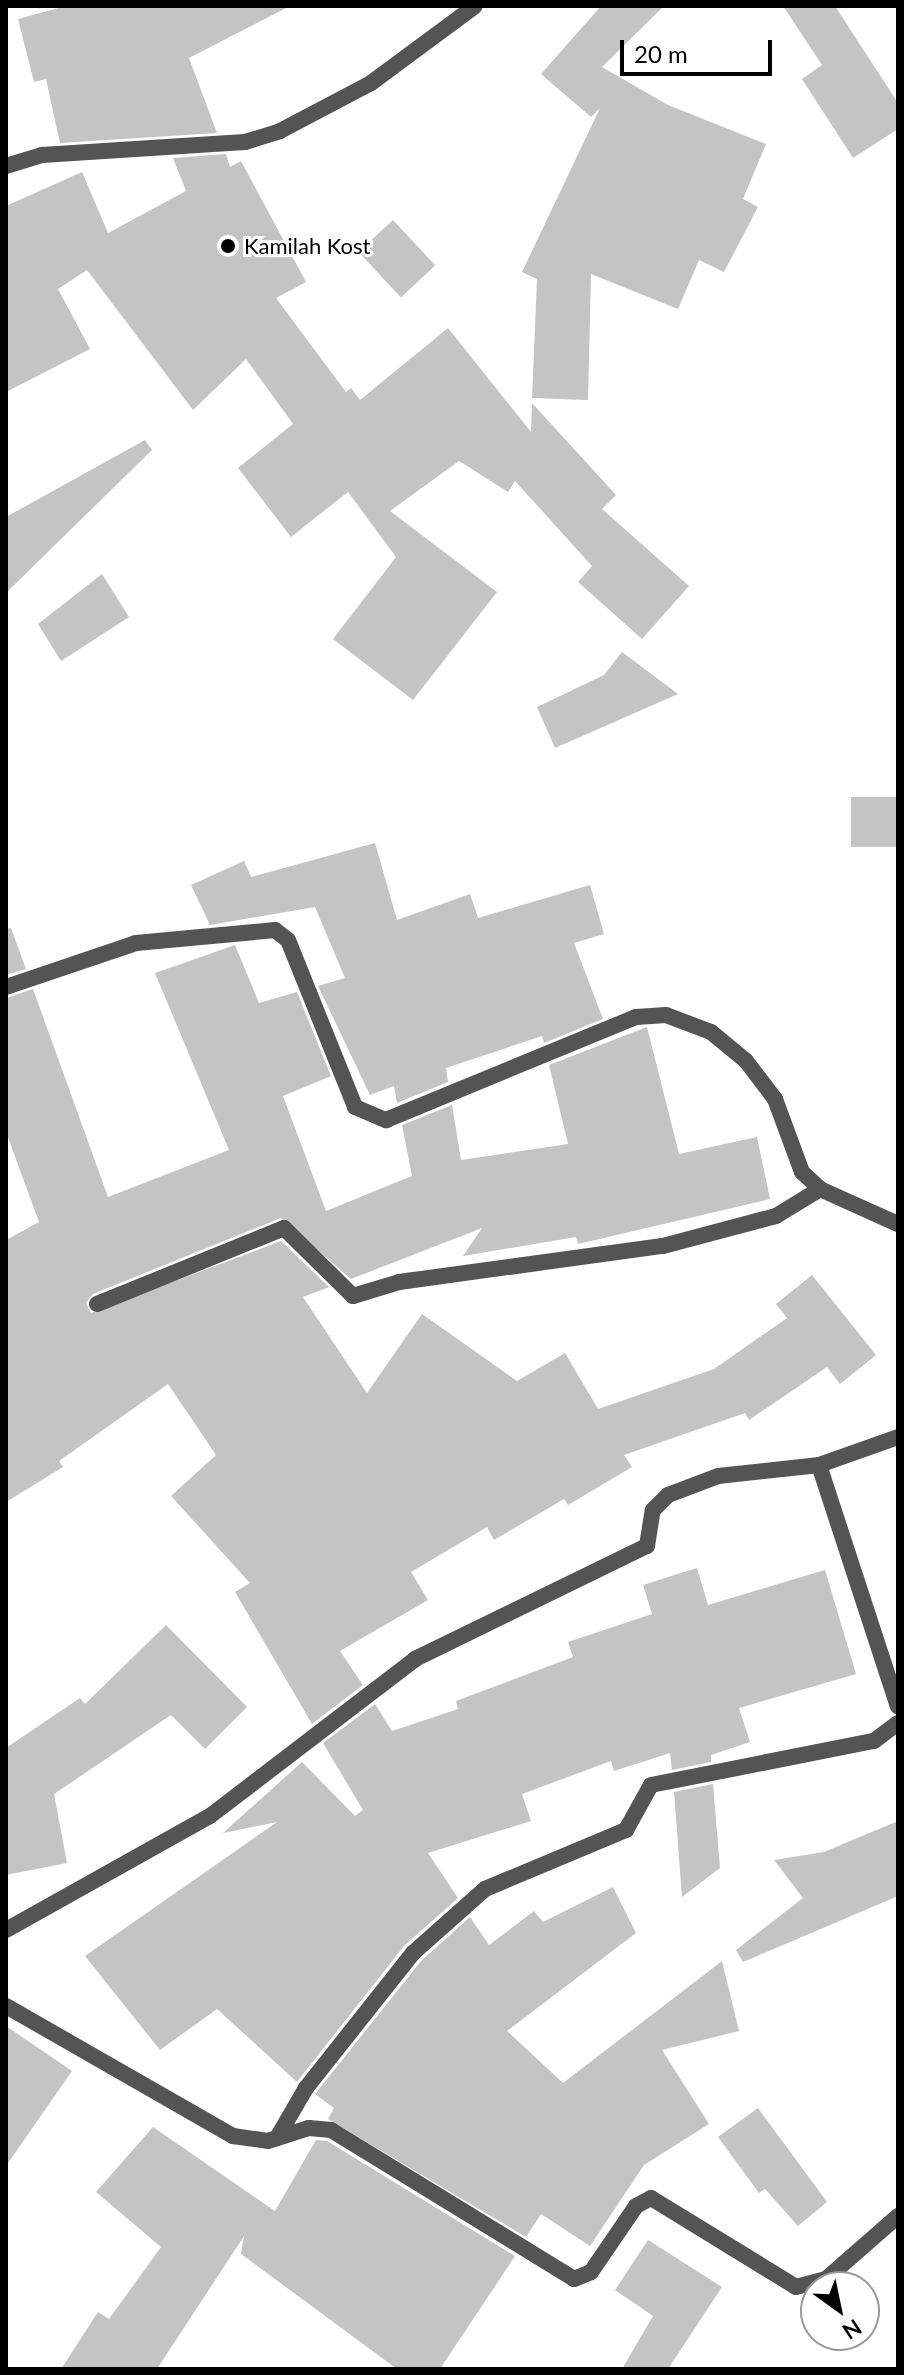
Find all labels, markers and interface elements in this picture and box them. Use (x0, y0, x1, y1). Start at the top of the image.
scale bar (624, 24, 776, 74)
text: 20 m (634, 39, 688, 68)
place label: Kamilah Kost (244, 233, 370, 259)
marker: Kamilah Kost (219, 237, 237, 255)
north arrow (800, 2271, 880, 2351)
text: N (838, 2314, 867, 2346)

